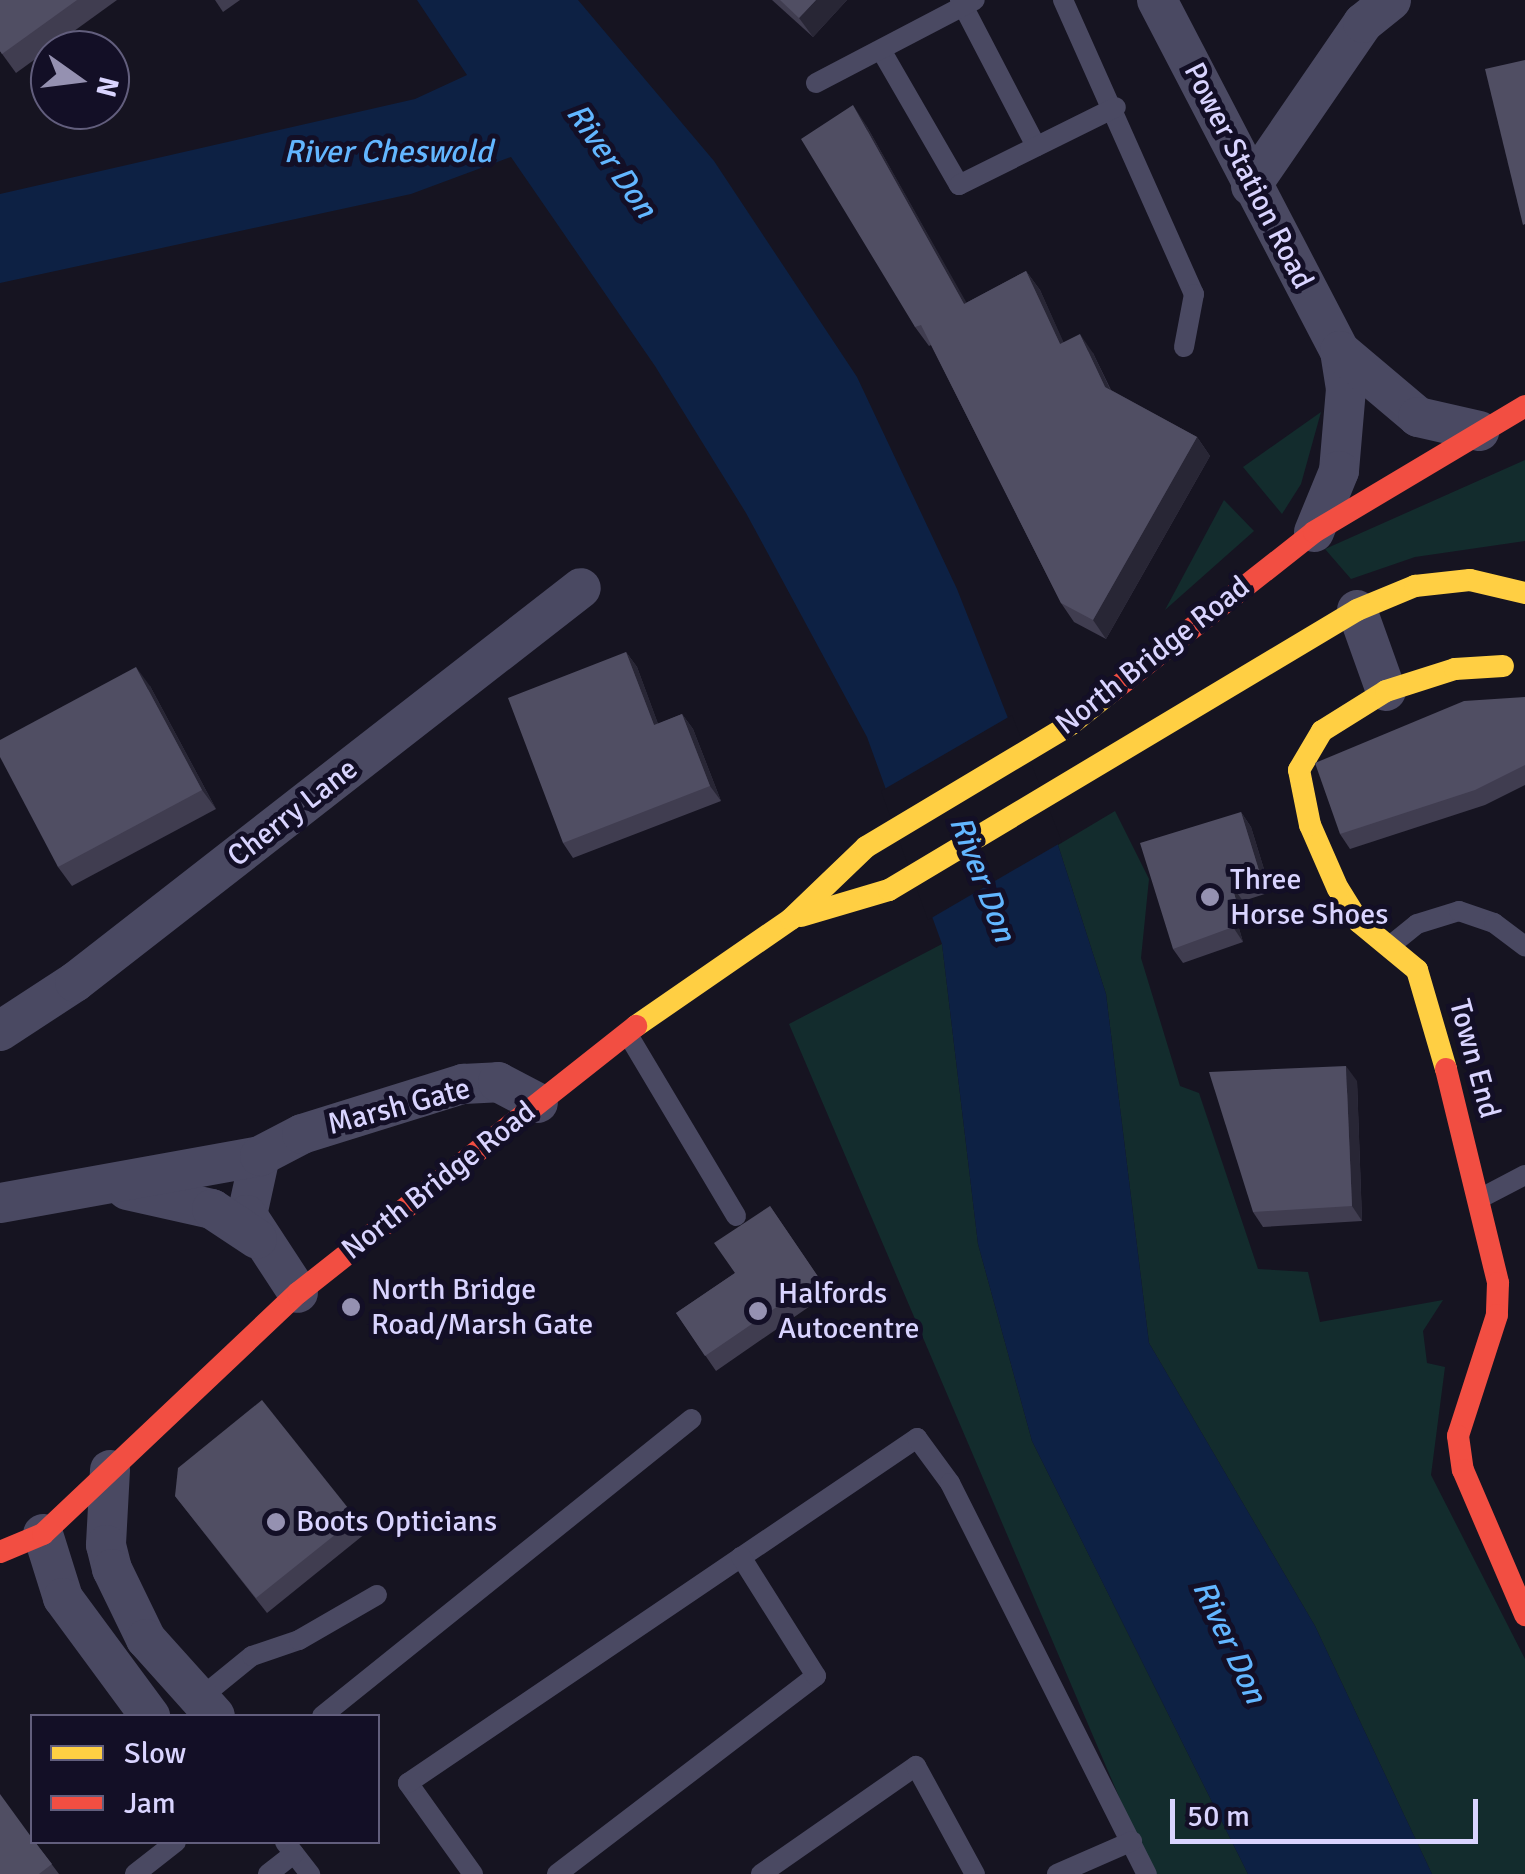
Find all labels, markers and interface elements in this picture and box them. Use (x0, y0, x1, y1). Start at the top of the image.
north arrow (30, 30, 130, 130)
street label: Power Station Road (1175, 57, 1321, 295)
text: N (88, 73, 126, 100)
water label: River Don (558, 96, 664, 226)
water label: River Cheswold (284, 133, 492, 171)
street label: North Bridge Road (1049, 569, 1257, 743)
street label: Cherry Lane (221, 751, 365, 875)
water label: River Don (941, 811, 1023, 947)
place label: Three Horse Shoes (1230, 862, 1388, 932)
marker: Three Horse Shoes (1199, 886, 1221, 908)
street label: Town End (1441, 996, 1507, 1122)
street label: Marsh Gate (324, 1071, 474, 1143)
street label: North Bridge Road (335, 1094, 543, 1268)
place label: North Bridge Road/Marsh Gate (371, 1272, 593, 1342)
place label: Halfords Autocentre (778, 1276, 920, 1346)
marker: North Bridge Road/Marsh Gate (340, 1296, 362, 1318)
marker: Halfords Autocentre (747, 1300, 769, 1322)
place label: Boots Opticians (296, 1504, 497, 1540)
marker: Boots Opticians (265, 1511, 287, 1533)
water label: River Don (1184, 1574, 1274, 1710)
legend (30, 1714, 380, 1844)
text: Slow (124, 1735, 186, 1772)
scale bar (1175, 1779, 1482, 1841)
text: Jam (124, 1785, 176, 1822)
text: 50 m (1187, 1798, 1250, 1835)

